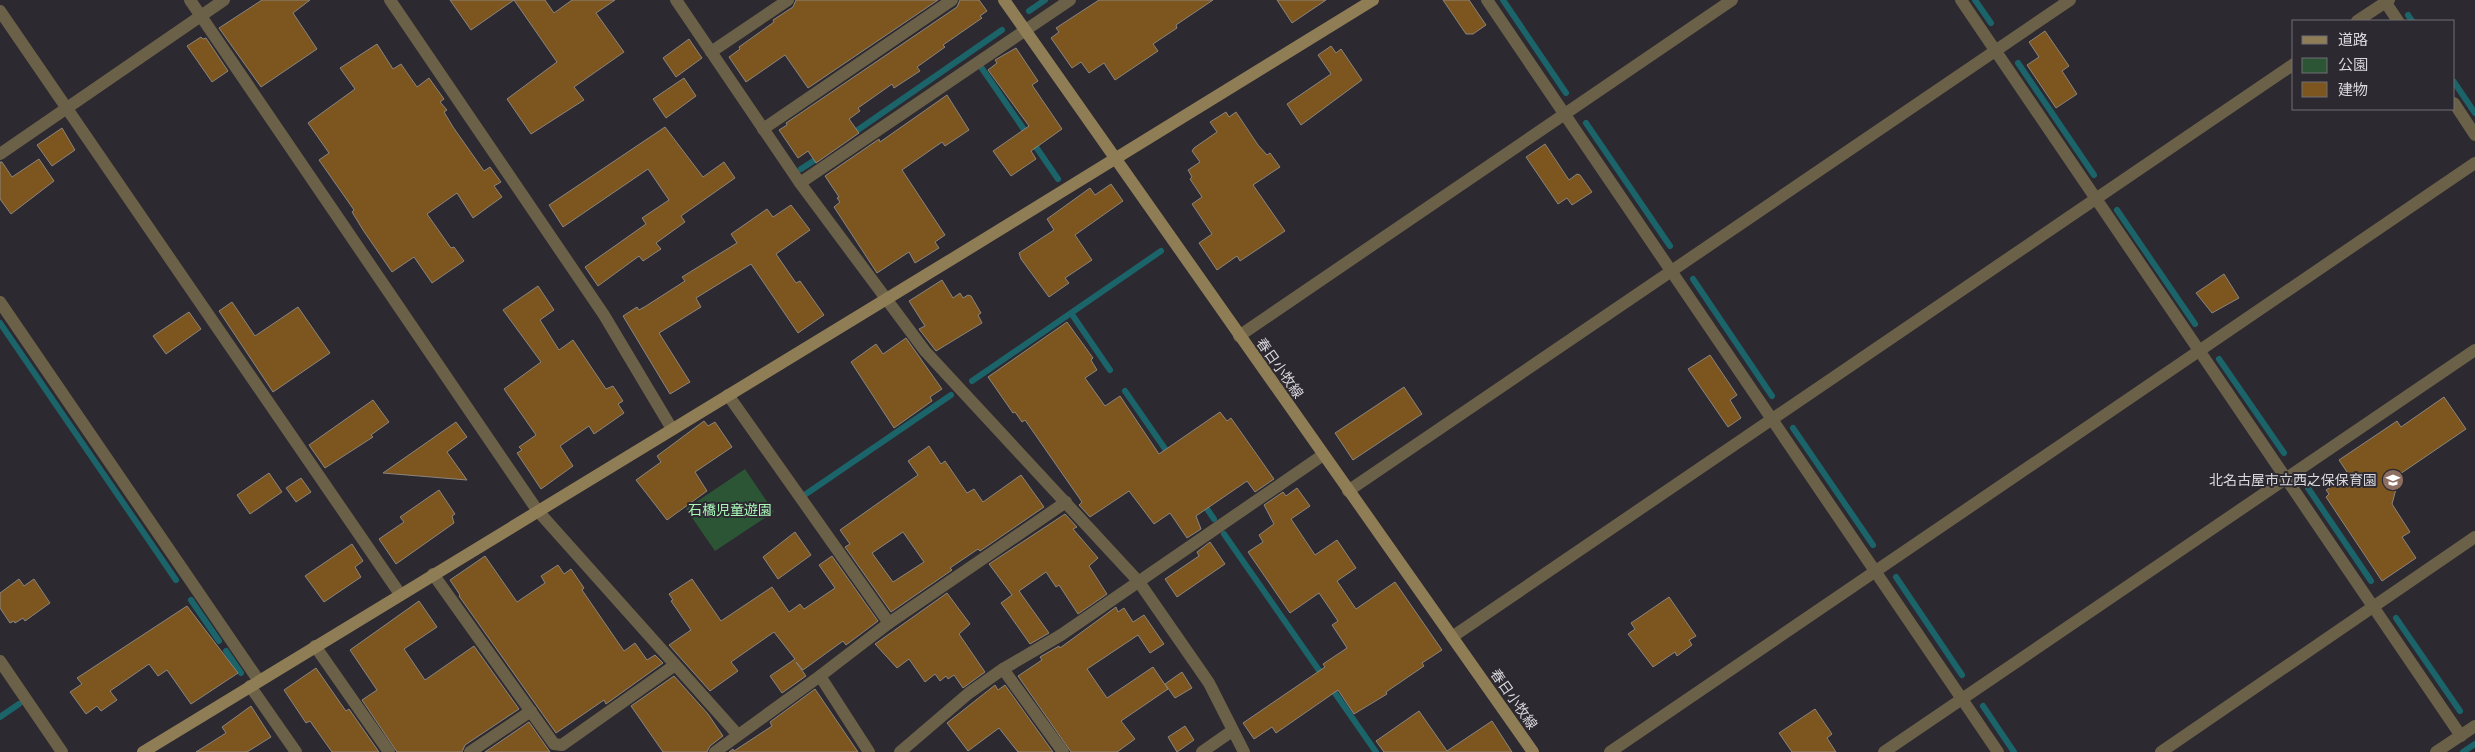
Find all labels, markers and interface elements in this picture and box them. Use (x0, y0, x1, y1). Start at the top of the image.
legend (2292, 20, 2455, 110)
text: 道路 (2338, 30, 2368, 49)
text: 公園 (2338, 55, 2368, 74)
text: 建物 (2338, 80, 2368, 99)
street label: 春日小牧線 (1253, 334, 1307, 402)
school or university icon: 北名古屋市立西之保保育園 (2381, 468, 2405, 492)
place label: 北名古屋市立西之保保育園 (2209, 471, 2377, 489)
park label: 石橋児童遊園 (688, 501, 772, 519)
street label: 春日小牧線 (1487, 665, 1541, 733)

